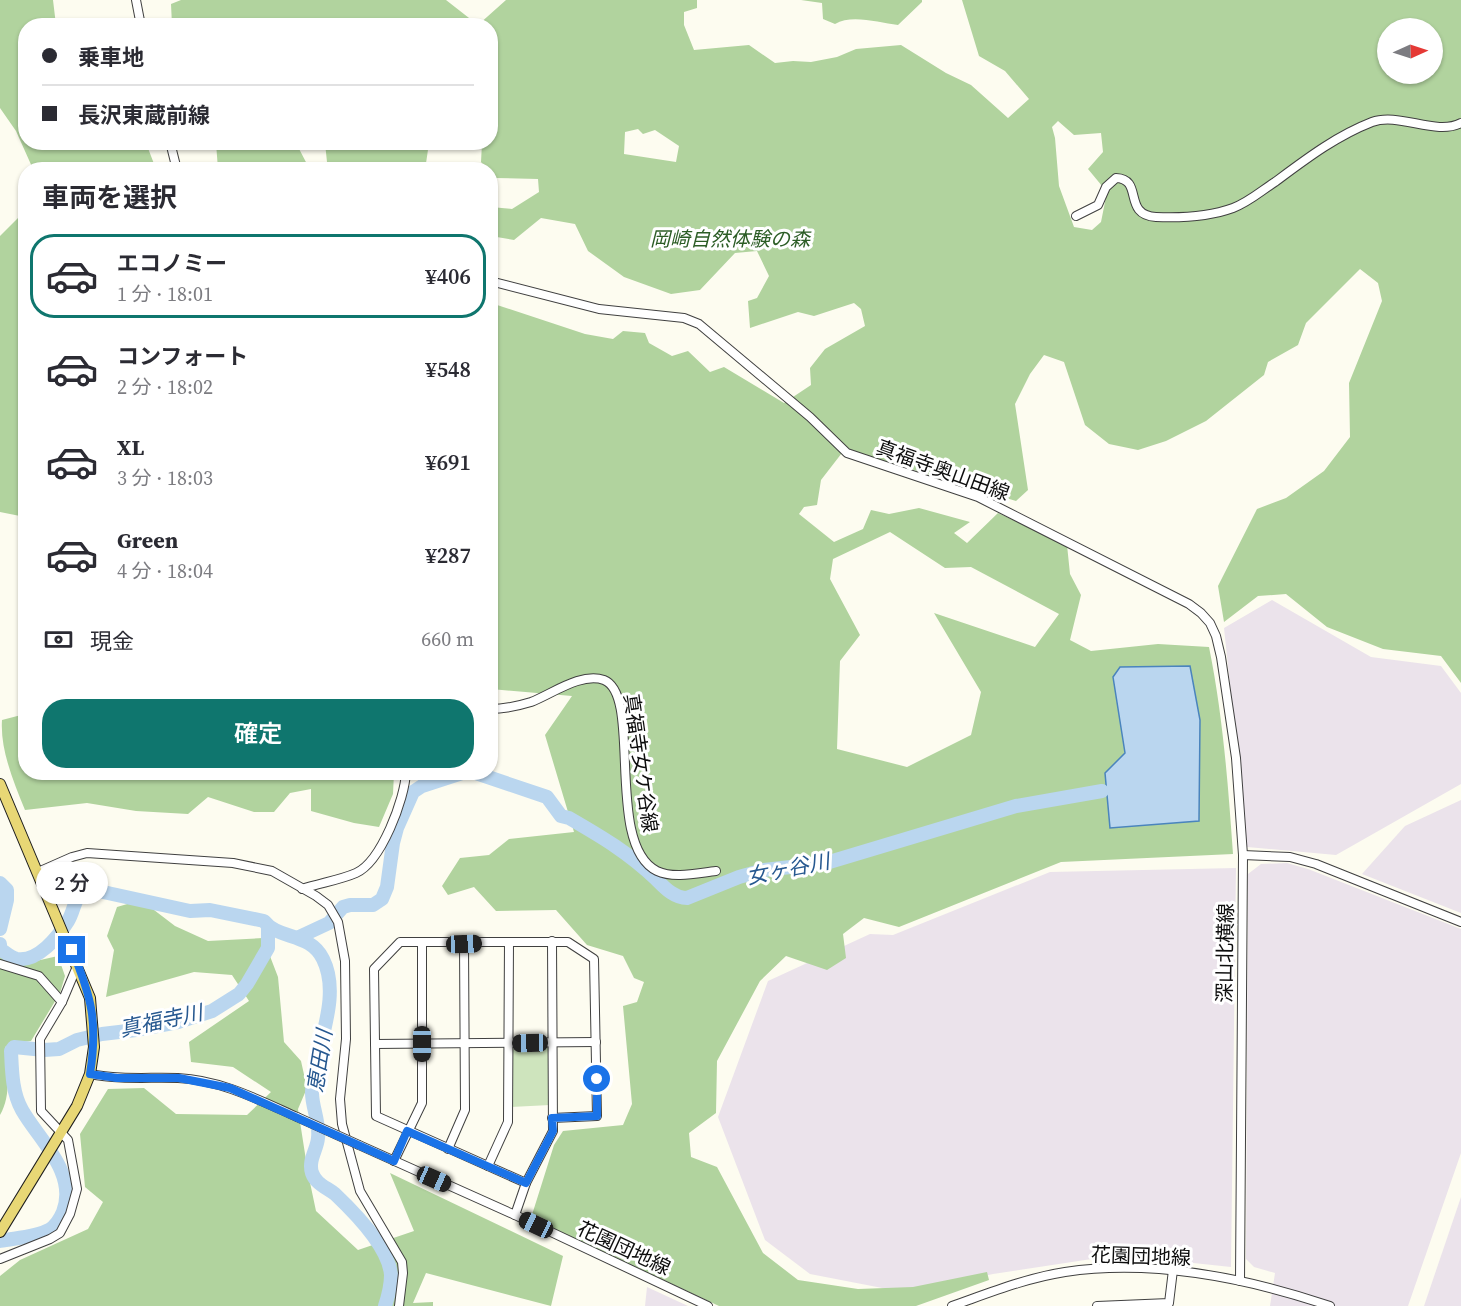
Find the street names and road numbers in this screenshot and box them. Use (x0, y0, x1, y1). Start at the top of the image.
street label: 真福寺奥山田線 (872, 433, 1014, 507)
street label: 真福寺女ケ谷線 (617, 692, 665, 834)
street label: 深山北横線 (1210, 903, 1240, 1003)
street label: 花園団地線 (573, 1214, 675, 1282)
street label: 花園団地線 (1091, 1240, 1191, 1272)

